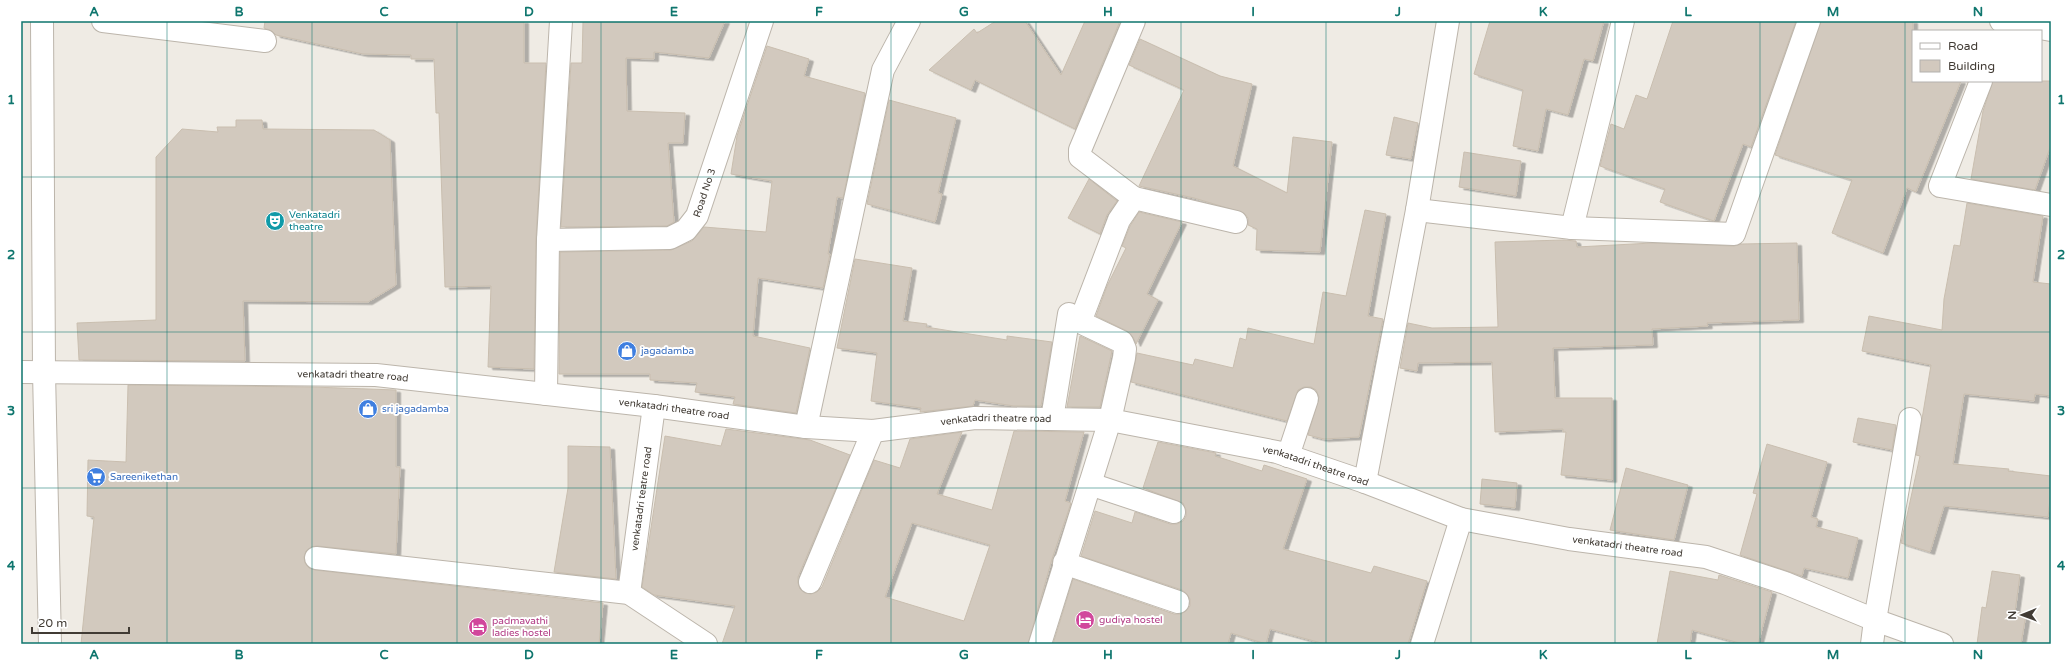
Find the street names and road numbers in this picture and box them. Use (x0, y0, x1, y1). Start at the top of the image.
street label: Road No 3 (691, 167, 718, 219)
street label: venkatadri theatre road (297, 368, 409, 385)
street label: venkatadri theatre road (618, 396, 730, 422)
street label: venkatadri theatre road (940, 412, 1052, 428)
street label: venkatadri theatre road (1261, 443, 1370, 489)
street label: venkatadri teatre road (629, 446, 654, 552)
street label: venkatadri theatre road (1572, 534, 1684, 560)

